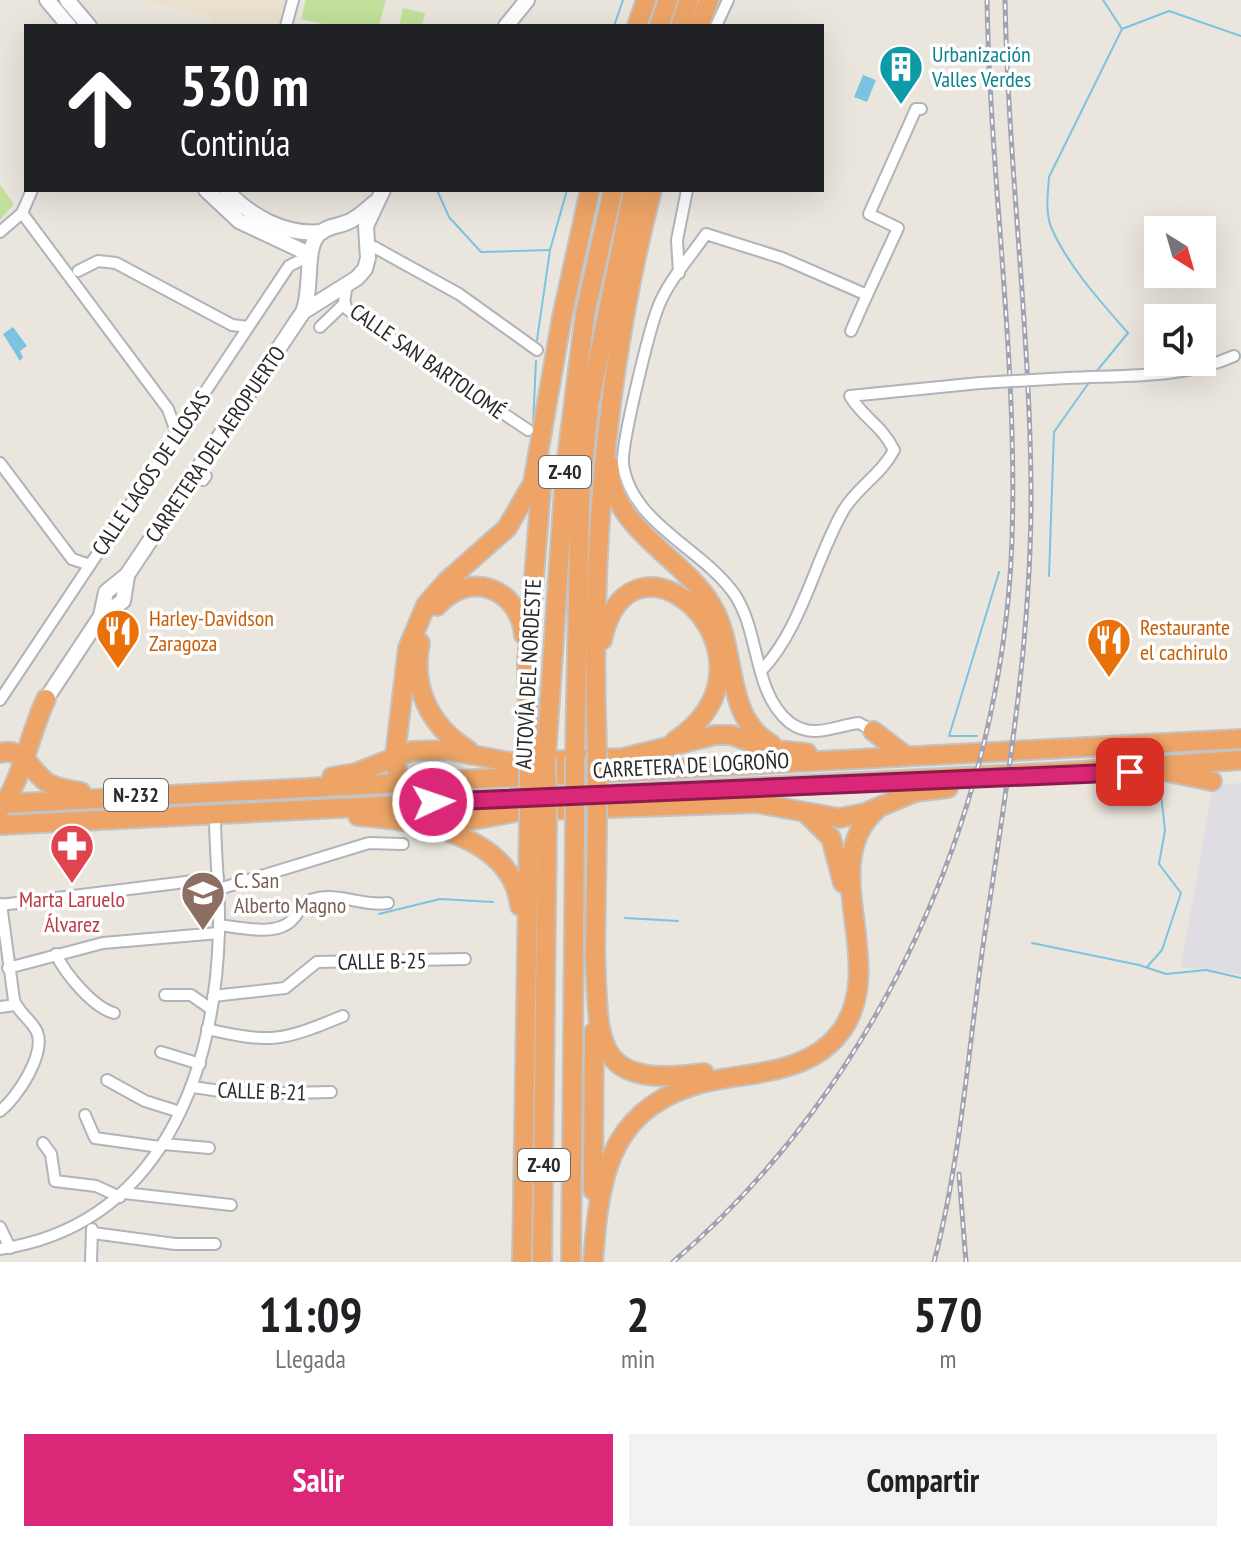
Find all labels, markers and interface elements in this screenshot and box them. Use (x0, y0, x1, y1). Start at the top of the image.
place label: Urbanización Valles Verdes (931, 40, 1031, 93)
building icon: Urbanización Valles Verdes (877, 43, 925, 106)
text: 530 m (180, 49, 309, 121)
icon: ahead (48, 56, 152, 160)
text: Continúa (180, 119, 290, 166)
north arrow (1144, 216, 1216, 288)
map controls (1144, 216, 1216, 376)
street label: CALLE SAN BARTOLOMÉ (345, 297, 511, 425)
button: sound (1144, 304, 1216, 376)
street label: CARRETERA DEL AEROPUERTO (139, 340, 291, 548)
street label: CALLE LAGOS DE LLOSAS (86, 385, 216, 561)
road number: Z-40 (539, 456, 591, 488)
street label: AUTOVÍA DEL NORDESTE (509, 578, 547, 770)
place label: Harley-Davidson Zaragoza (149, 604, 274, 657)
restaurant icon: Harley-Davidson Zaragoza (94, 607, 142, 670)
place label: Restaurante el cachirulo (1140, 613, 1230, 666)
restaurant icon: Restaurante el cachirulo (1085, 616, 1133, 679)
pin (1096, 738, 1164, 806)
street label: CARRETERA DE LOGROÑO (592, 746, 790, 784)
icon: arrive (1108, 750, 1152, 794)
position arrow (391, 760, 475, 844)
road number: N-232 (104, 779, 168, 811)
pharmacy icon: Marta Laruelo Álvarez (48, 822, 96, 885)
place label: C. San Alberto Magno (234, 866, 346, 919)
school or university icon: C. San Alberto Magno (179, 869, 227, 932)
place label: Marta Laruelo Álvarez (19, 885, 125, 938)
street label: CALLE B-25 (337, 946, 427, 976)
street label: CALLE B-21 (217, 1075, 307, 1107)
road number: Z-40 (518, 1149, 570, 1181)
text: 11:09 (259, 1283, 362, 1345)
text: 2 (627, 1283, 649, 1345)
text: 570 (914, 1283, 982, 1345)
text: Llegada (275, 1342, 346, 1375)
text: min (621, 1342, 655, 1375)
text: m (940, 1342, 956, 1375)
button: Salir (24, 1434, 613, 1526)
button: Compartir (629, 1434, 1217, 1526)

